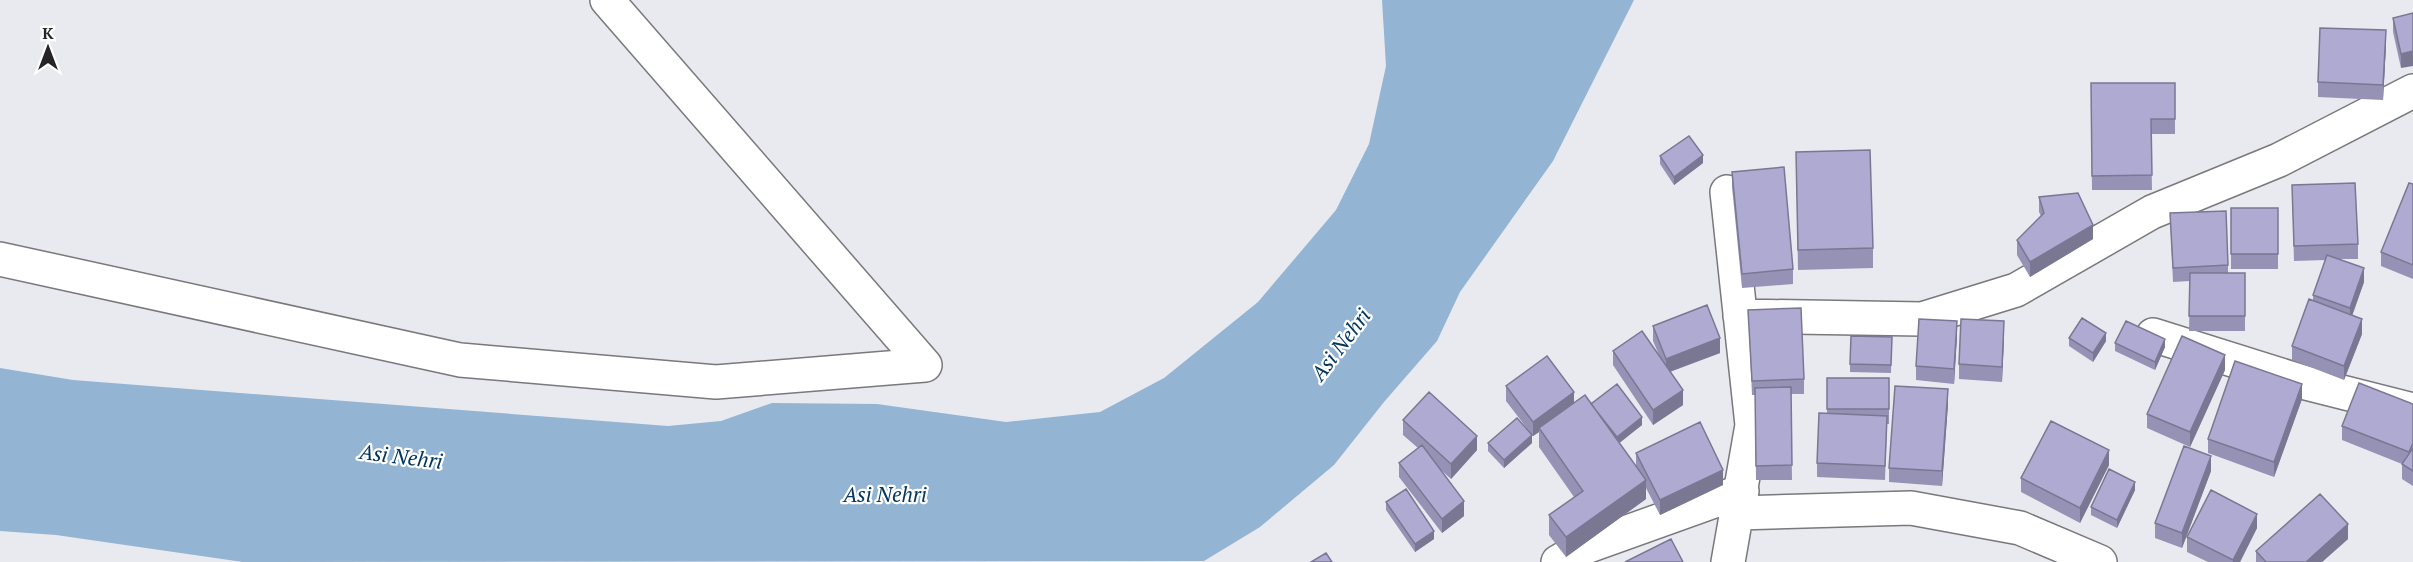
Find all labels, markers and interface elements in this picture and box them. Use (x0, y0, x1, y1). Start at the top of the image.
north arrow (18, 18, 78, 78)
text: K (42, 22, 54, 44)
water label: Asi Nehri (1303, 302, 1377, 388)
water label: Asi Nehri (356, 437, 444, 475)
water label: Asi Nehri (841, 480, 927, 508)

